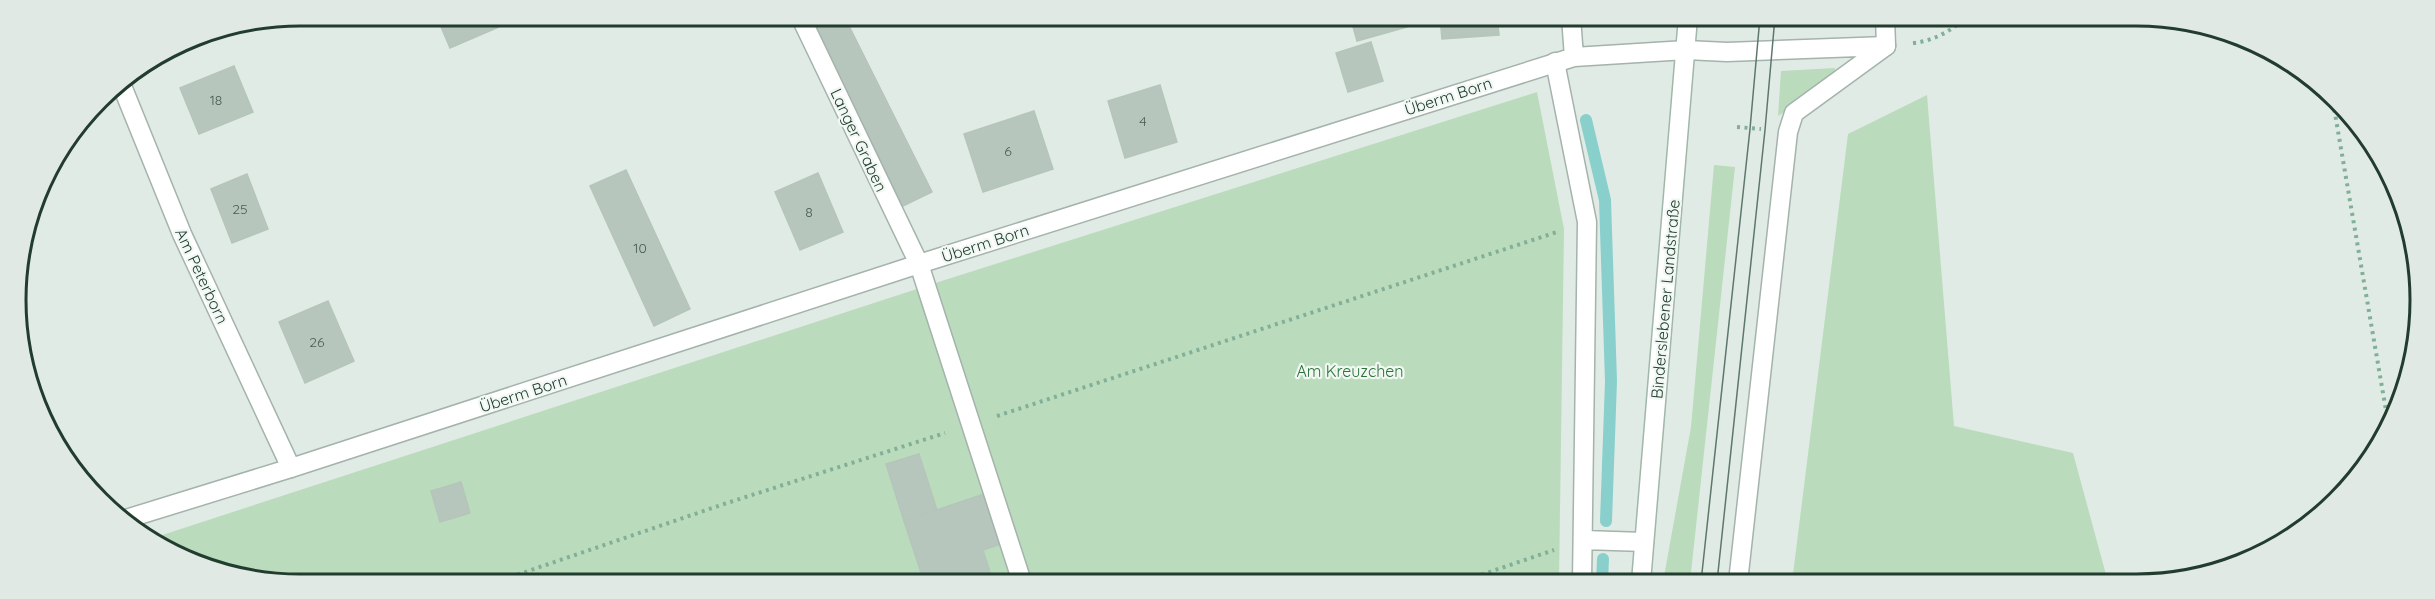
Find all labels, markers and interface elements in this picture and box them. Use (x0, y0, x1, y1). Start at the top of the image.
street label: Überm Born (1402, 72, 1494, 120)
street label: Langer Graben (826, 85, 892, 195)
house number: 18 (210, 91, 222, 109)
house number: 4 (1139, 112, 1147, 130)
house number: 6 (1004, 142, 1012, 160)
street label: Binderslebener Landstraße (1646, 198, 1684, 400)
house number: 25 (232, 200, 248, 218)
house number: 8 (805, 203, 813, 221)
street label: Überm Born (939, 219, 1031, 267)
street label: Am Peterborn (171, 225, 233, 327)
house number: 10 (633, 239, 647, 257)
house number: 26 (309, 333, 325, 351)
park label: Am Kreuzchen (1296, 361, 1404, 381)
street label: Überm Born (477, 369, 569, 417)

